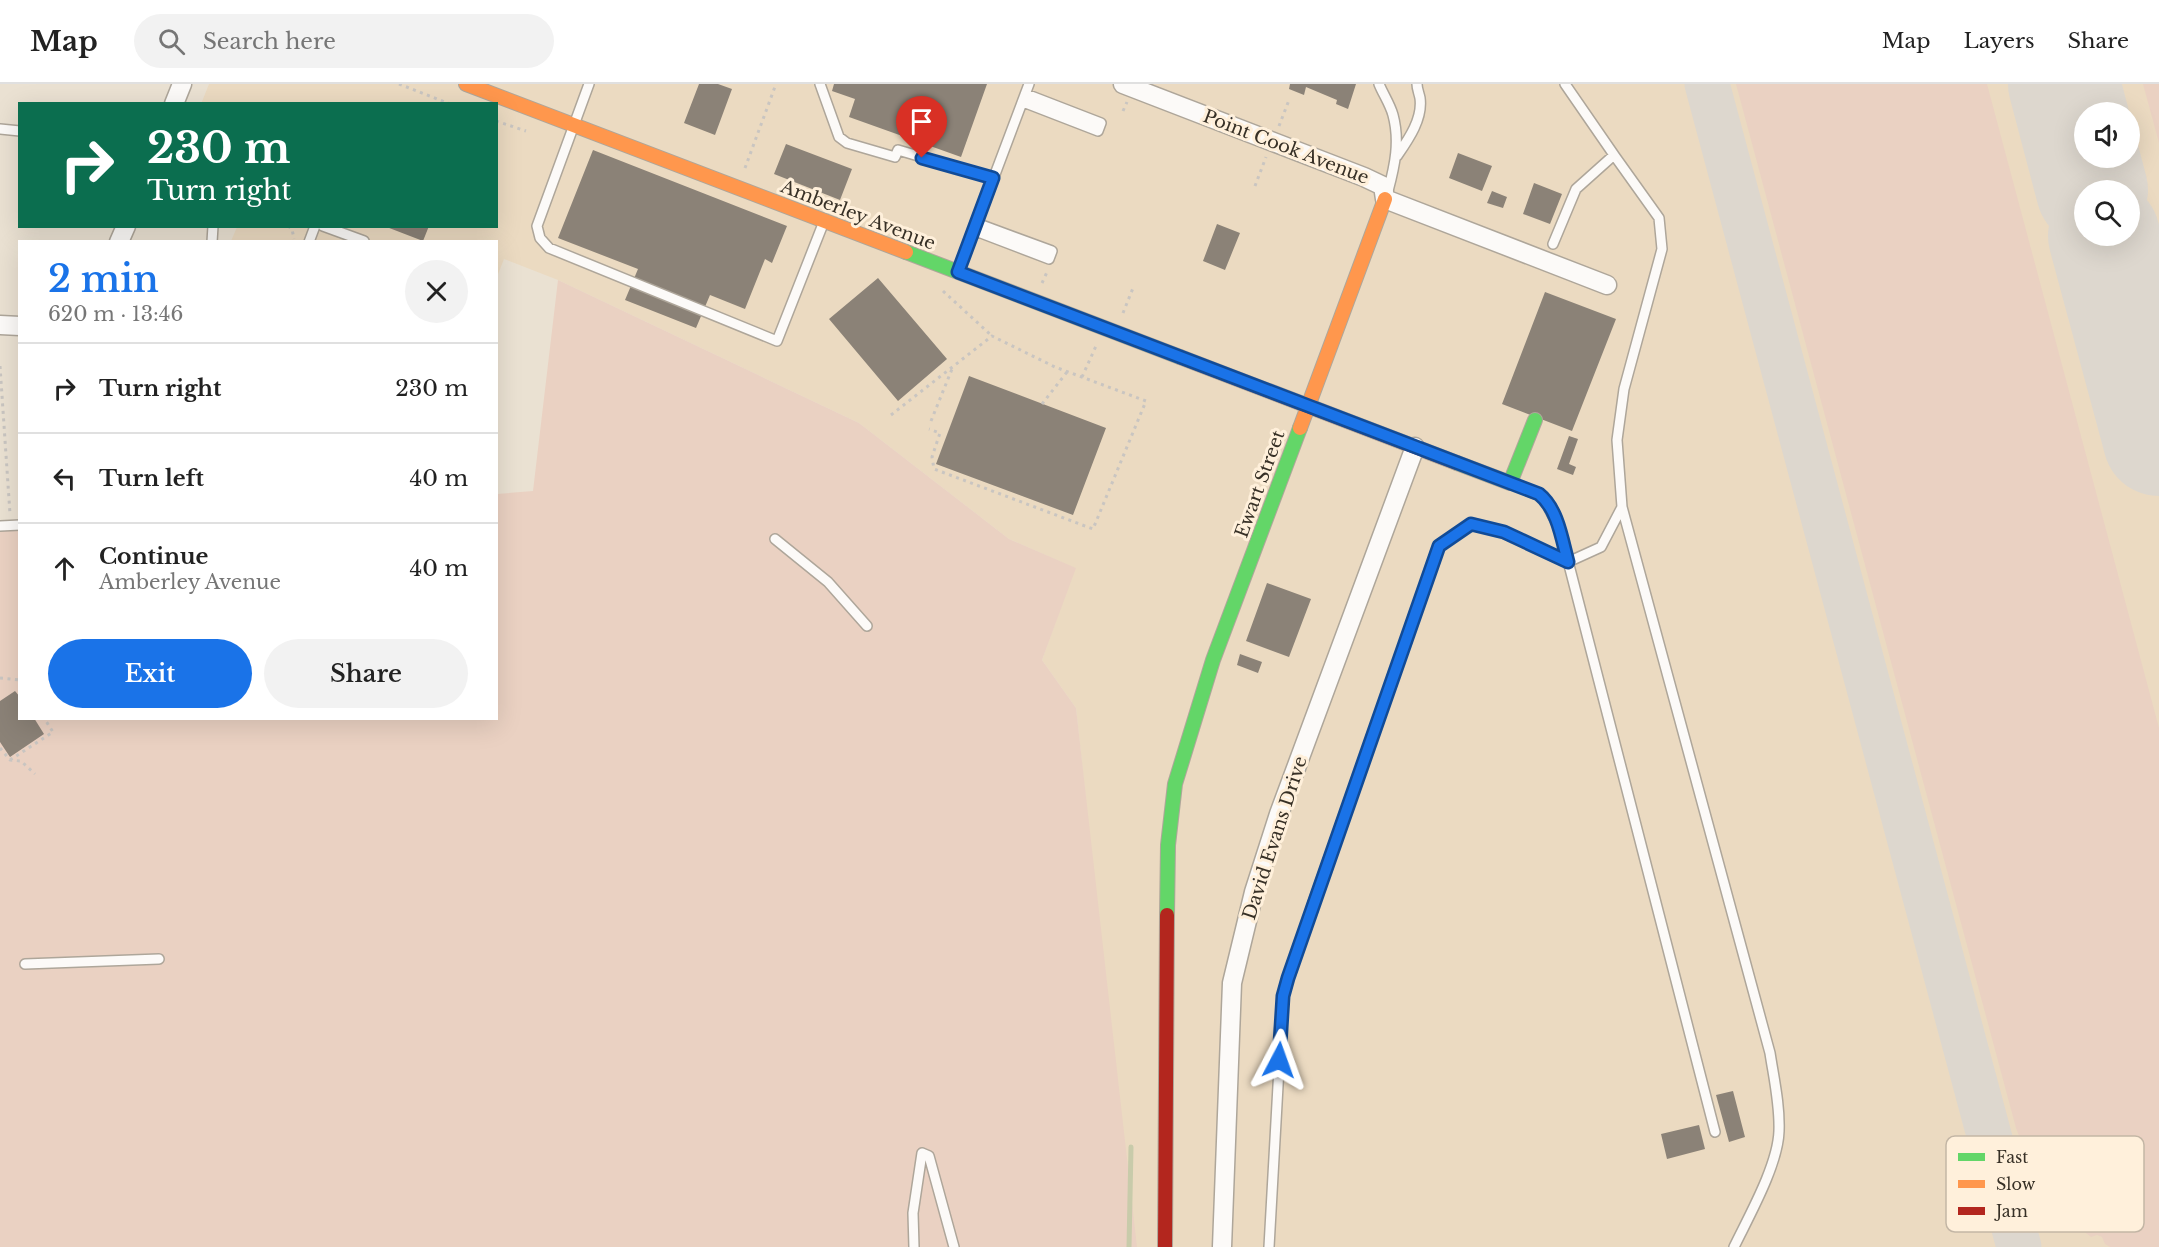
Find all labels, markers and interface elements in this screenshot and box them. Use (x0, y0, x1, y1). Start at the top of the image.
search box (134, 14, 554, 68)
text: Map (30, 24, 98, 59)
icon: search (155, 25, 188, 58)
text: Search here (203, 28, 336, 55)
text: Map (1882, 28, 1931, 54)
text: Layers (1964, 28, 2035, 54)
text: Share (2068, 28, 2129, 54)
pin (896, 96, 947, 158)
map controls (2074, 102, 2140, 246)
button: sound (2074, 102, 2140, 168)
icon: arrive (905, 105, 938, 138)
street label: Point Cook Avenue (1200, 105, 1372, 189)
text: 230 m (147, 122, 290, 174)
icon: right (48, 126, 126, 204)
text: Turn right (147, 174, 291, 207)
street label: Amberley Avenue (777, 175, 938, 255)
button: search (2074, 180, 2140, 246)
text: 2 min (48, 257, 159, 302)
button: close (405, 260, 468, 323)
text: 620 m · 13:46 (48, 302, 183, 326)
icon: right (48, 372, 81, 405)
text: Turn right (99, 375, 221, 402)
text: 230 m (395, 375, 468, 402)
street label: Ewart Street (1230, 427, 1290, 541)
icon: left (48, 462, 81, 495)
text: Turn left (99, 465, 204, 492)
text: 40 m (410, 465, 468, 492)
text: Continue (99, 543, 208, 570)
icon: ahead (48, 552, 81, 585)
text: 40 m (410, 555, 468, 582)
text: Amberley Avenue (99, 570, 281, 594)
button: Exit (48, 639, 252, 708)
button: Share (264, 639, 468, 708)
street label: David Evans Drive (1238, 754, 1312, 922)
position arrow (1247, 1028, 1311, 1092)
legend (1946, 1136, 2144, 1232)
text: Fast (1996, 1147, 2028, 1167)
text: Slow (1996, 1174, 2036, 1194)
text: Jam (1994, 1201, 2028, 1221)

